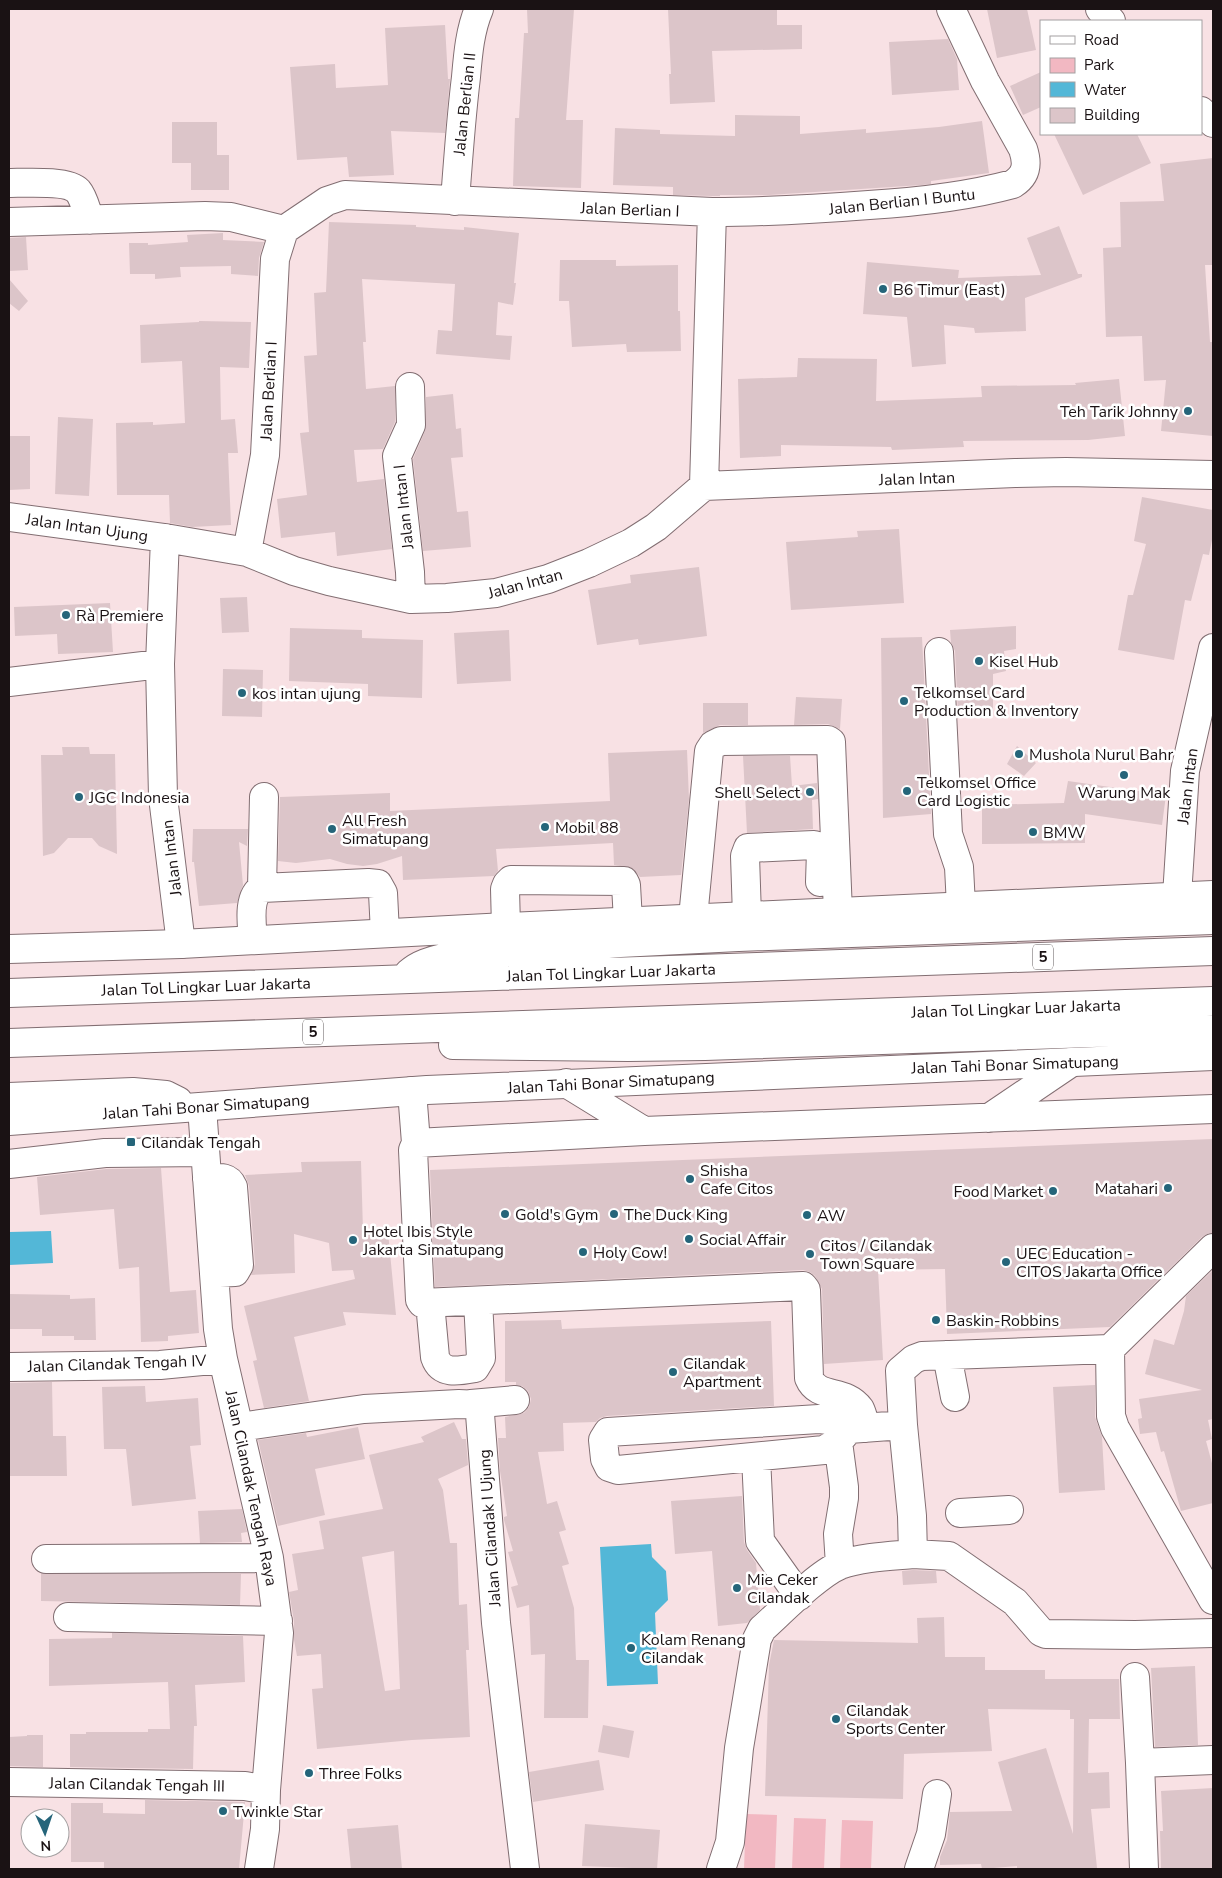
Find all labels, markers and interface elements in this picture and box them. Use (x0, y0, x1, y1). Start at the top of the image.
legend (1040, 20, 1202, 135)
text: Road (1084, 30, 1119, 50)
street label: Jalan Berlian II (449, 52, 481, 158)
text: Park (1084, 55, 1114, 75)
text: Water (1084, 80, 1127, 100)
text: Building (1084, 105, 1140, 125)
street label: Jalan Berlian I Buntu (827, 183, 976, 221)
street label: Jalan Berlian I (579, 197, 680, 223)
place label: B6 Timur (East) (893, 279, 1006, 301)
marker: B6 Timur (East) (877, 283, 889, 295)
street label: Jalan Berlian I (255, 341, 283, 442)
place label: Teh Tarik Johnny (1060, 401, 1179, 423)
marker: Teh Tarik Johnny (1182, 405, 1194, 417)
street label: Jalan Intan I (389, 464, 419, 551)
street label: Jalan Intan (877, 467, 956, 491)
street label: Jalan Intan Ujung (23, 508, 150, 547)
street label: Jalan Intan (485, 563, 565, 605)
place label: Rà Premiere (76, 605, 163, 627)
marker: Rà Premiere (60, 609, 72, 621)
place label: Kisel Hub (989, 651, 1058, 673)
marker: Kisel Hub (973, 655, 985, 667)
place label: Telkomsel Card Production & Inventory (914, 682, 1079, 722)
place label: kos intan ujung (252, 683, 361, 705)
marker: kos intan ujung (236, 687, 248, 699)
marker: Telkomsel Card Production & Inventory (898, 695, 910, 707)
place label: Mushola Nurul Bahr (1029, 744, 1173, 766)
street label: Jalan Intan (1172, 747, 1204, 826)
marker: Mushola Nurul Bahr (1013, 748, 1025, 760)
marker: Warung Mak (1118, 769, 1130, 781)
place label: Telkomsel Office Card Logistic (917, 772, 1036, 812)
place label: Shell Select (714, 782, 800, 804)
place label: Warung Mak (1078, 782, 1171, 804)
marker: Telkomsel Office Card Logistic (901, 785, 913, 797)
marker: Shell Select (804, 786, 816, 798)
place label: JGC Indonesia (88, 787, 190, 809)
marker: JGC Indonesia (73, 791, 85, 803)
place label: All Fresh Simatupang (342, 810, 429, 850)
place label: Mobil 88 (555, 817, 619, 839)
street label: Jalan Intan (156, 819, 188, 898)
marker: Mobil 88 (539, 821, 551, 833)
place label: BMW (1043, 822, 1085, 844)
marker: All Fresh Simatupang (326, 823, 338, 835)
marker: BMW (1027, 826, 1039, 838)
road number: 5 (1033, 944, 1053, 970)
street label: Jalan Tol Lingkar Luar Jakarta (505, 958, 716, 988)
street label: Jalan Tol Lingkar Luar Jakarta (100, 972, 311, 1002)
street label: Jalan Tol Lingkar Luar Jakarta (910, 994, 1121, 1024)
road number: 5 (303, 1020, 323, 1044)
street label: Jalan Tahi Bonar Simatupang (910, 1050, 1119, 1080)
street label: Jalan Tahi Bonar Simatupang (506, 1067, 715, 1099)
street label: Jalan Tahi Bonar Simatupang (101, 1089, 310, 1125)
place label: Cilandak Tengah (141, 1132, 261, 1154)
marker: Cilandak Tengah (125, 1136, 137, 1148)
place label: Shisha Cafe Citos (700, 1160, 773, 1200)
marker: Shisha Cafe Citos (684, 1173, 696, 1185)
place label: Matahari (1095, 1178, 1158, 1200)
place label: Food Market (954, 1181, 1043, 1203)
marker: Matahari (1162, 1182, 1174, 1194)
marker: Food Market (1047, 1185, 1059, 1197)
place label: Gold's Gym (515, 1204, 598, 1226)
place label: The Duck King (624, 1204, 728, 1226)
place label: AW (817, 1205, 846, 1227)
marker: Gold's Gym (499, 1208, 511, 1220)
marker: The Duck King (608, 1208, 620, 1220)
marker: AW (801, 1209, 813, 1221)
place label: Hotel Ibis Style Jakarta Simatupang (362, 1221, 504, 1261)
place label: Social Affair (699, 1229, 786, 1251)
marker: Social Affair (683, 1233, 695, 1245)
marker: Hotel Ibis Style Jakarta Simatupang (347, 1234, 359, 1246)
place label: Citos / Cilandak Town Square (820, 1235, 933, 1275)
place label: Holy Cow! (593, 1242, 667, 1264)
place label: UEC Education - CITOS Jakarta Office (1016, 1243, 1162, 1283)
marker: Holy Cow! (577, 1246, 589, 1258)
marker: Citos / Cilandak Town Square (804, 1248, 816, 1260)
marker: UEC Education - CITOS Jakarta Office (1000, 1256, 1012, 1268)
place label: Baskin-Robbins (946, 1310, 1059, 1332)
marker: Baskin-Robbins (930, 1314, 942, 1326)
street label: Jalan Cilandak Tengah IV (26, 1350, 208, 1378)
place label: Cilandak Apartment (683, 1353, 762, 1393)
marker: Cilandak Apartment (667, 1366, 679, 1378)
street label: Jalan Cilandak Tengah Raya (219, 1387, 283, 1588)
street label: Jalan Cilandak I Ujung (474, 1448, 507, 1608)
place label: Mie Ceker Cilandak (747, 1569, 818, 1609)
marker: Mie Ceker Cilandak (731, 1582, 743, 1594)
place label: Kolam Renang Cilandak (641, 1629, 746, 1669)
marker: Kolam Renang Cilandak (625, 1642, 637, 1654)
place label: Cilandak Sports Center (846, 1700, 945, 1740)
marker: Cilandak Sports Center (830, 1713, 842, 1725)
place label: Three Folks (319, 1763, 402, 1785)
marker: Three Folks (303, 1767, 315, 1779)
street label: Jalan Cilandak Tengah III (48, 1772, 225, 1798)
place label: Twinkle Star (233, 1801, 323, 1823)
marker: Twinkle Star (217, 1805, 229, 1817)
north arrow (20, 1808, 70, 1858)
text: N (40, 1836, 51, 1855)

